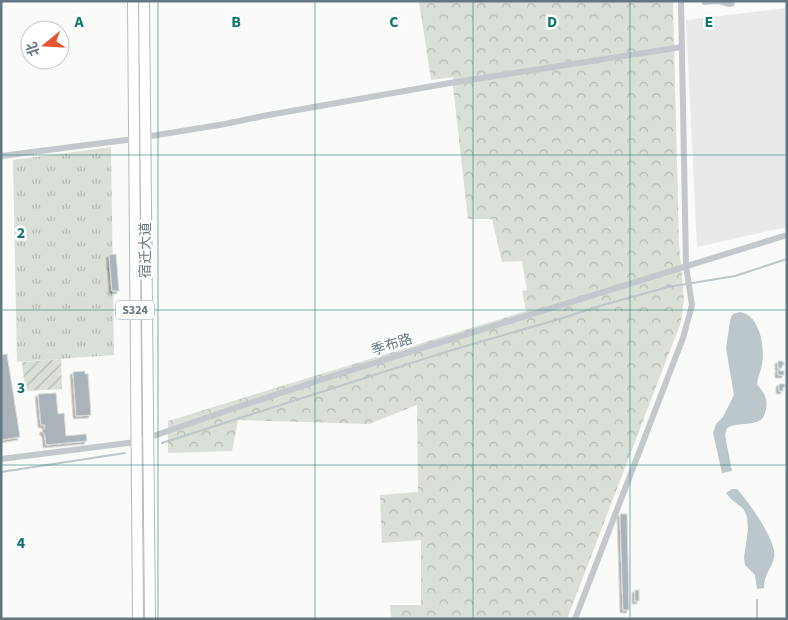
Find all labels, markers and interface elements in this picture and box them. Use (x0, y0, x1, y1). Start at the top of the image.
text: A (73, 11, 84, 33)
text: B (231, 11, 241, 33)
text: C (389, 11, 399, 33)
text: D (547, 11, 557, 33)
text: E (705, 11, 713, 33)
north arrow (20, 20, 70, 70)
text: 北 (22, 39, 45, 58)
text: 2 (17, 222, 25, 244)
street label: 宿迁大道 (136, 222, 156, 278)
road number: S324 (116, 300, 154, 320)
street label: 季布路 (369, 329, 415, 361)
text: 3 (17, 377, 25, 399)
text: 4 (17, 532, 26, 554)

